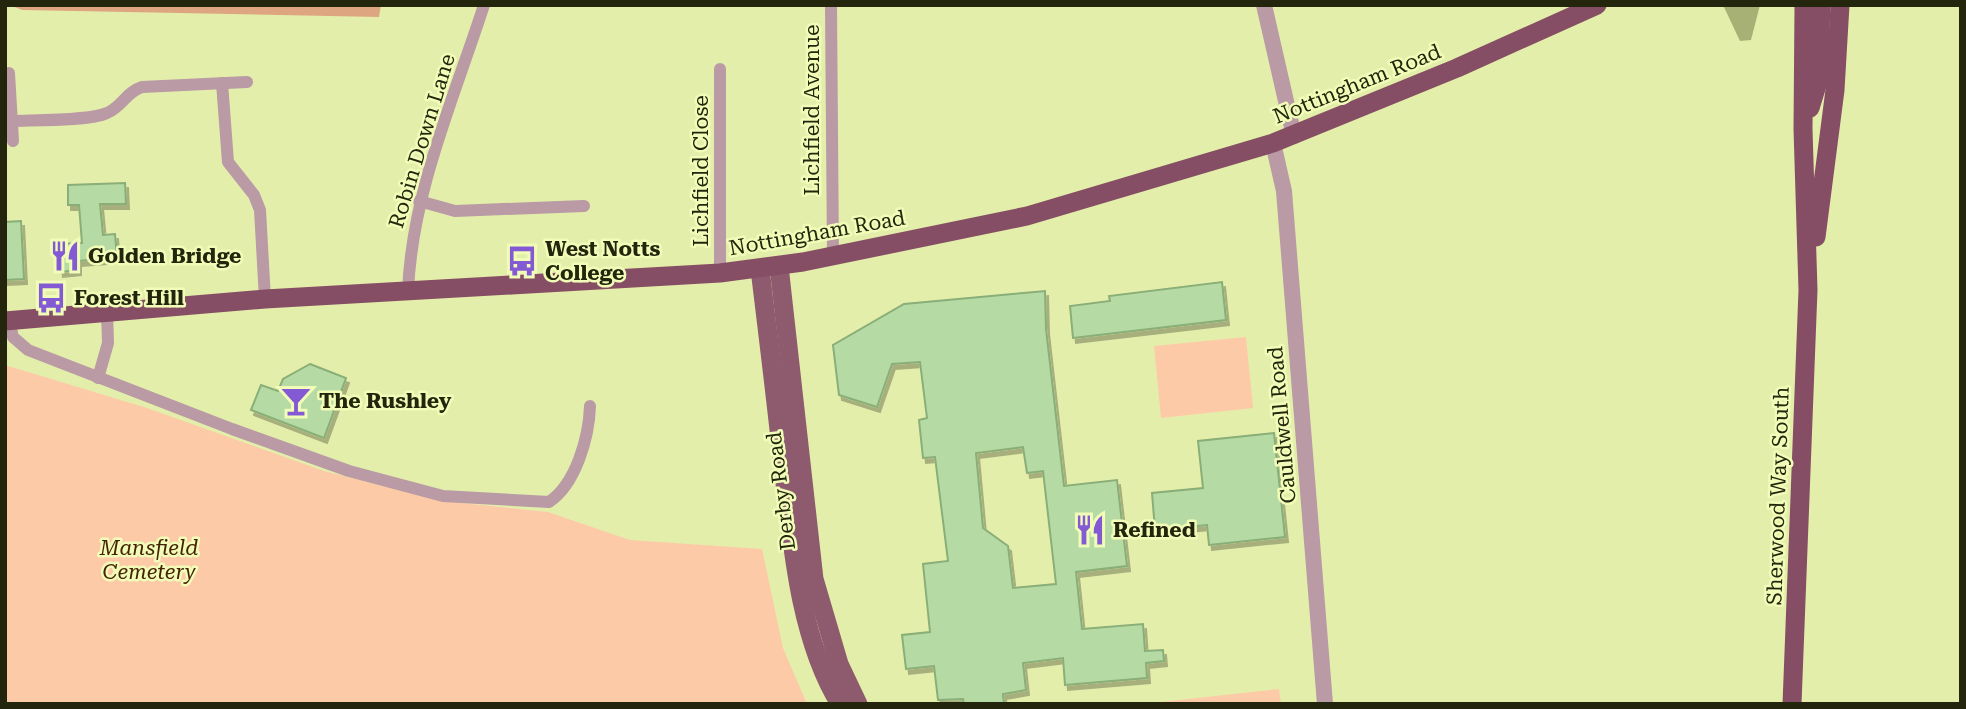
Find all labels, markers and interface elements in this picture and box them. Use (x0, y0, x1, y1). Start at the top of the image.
street label: Lichfield Avenue (800, 24, 824, 196)
street label: Nottingham Road (1270, 39, 1445, 129)
street label: Robin Down Lane (384, 51, 460, 231)
street label: Lichfield Close (689, 95, 713, 247)
street label: Nottingham Road (727, 206, 908, 260)
place label: West Notts College (545, 237, 661, 285)
restaurant icon: Golden Bridge (48, 239, 82, 273)
place label: Golden Bridge (88, 244, 241, 268)
bus stop icon: West Notts College (505, 244, 539, 278)
bus stop icon: Forest Hill (34, 281, 68, 315)
place label: Forest Hill (74, 286, 184, 310)
street label: Cauldwell Road (1263, 345, 1301, 505)
bar icon: The Rushley (279, 384, 313, 418)
street label: Sherwood Way South (1762, 386, 1794, 606)
place label: The Rushley (319, 389, 452, 413)
street label: Derby Road (762, 430, 800, 551)
restaurant icon: Refined (1073, 513, 1107, 547)
place label: Refined (1113, 518, 1196, 542)
park label: Mansfield Cemetery (99, 536, 198, 584)

